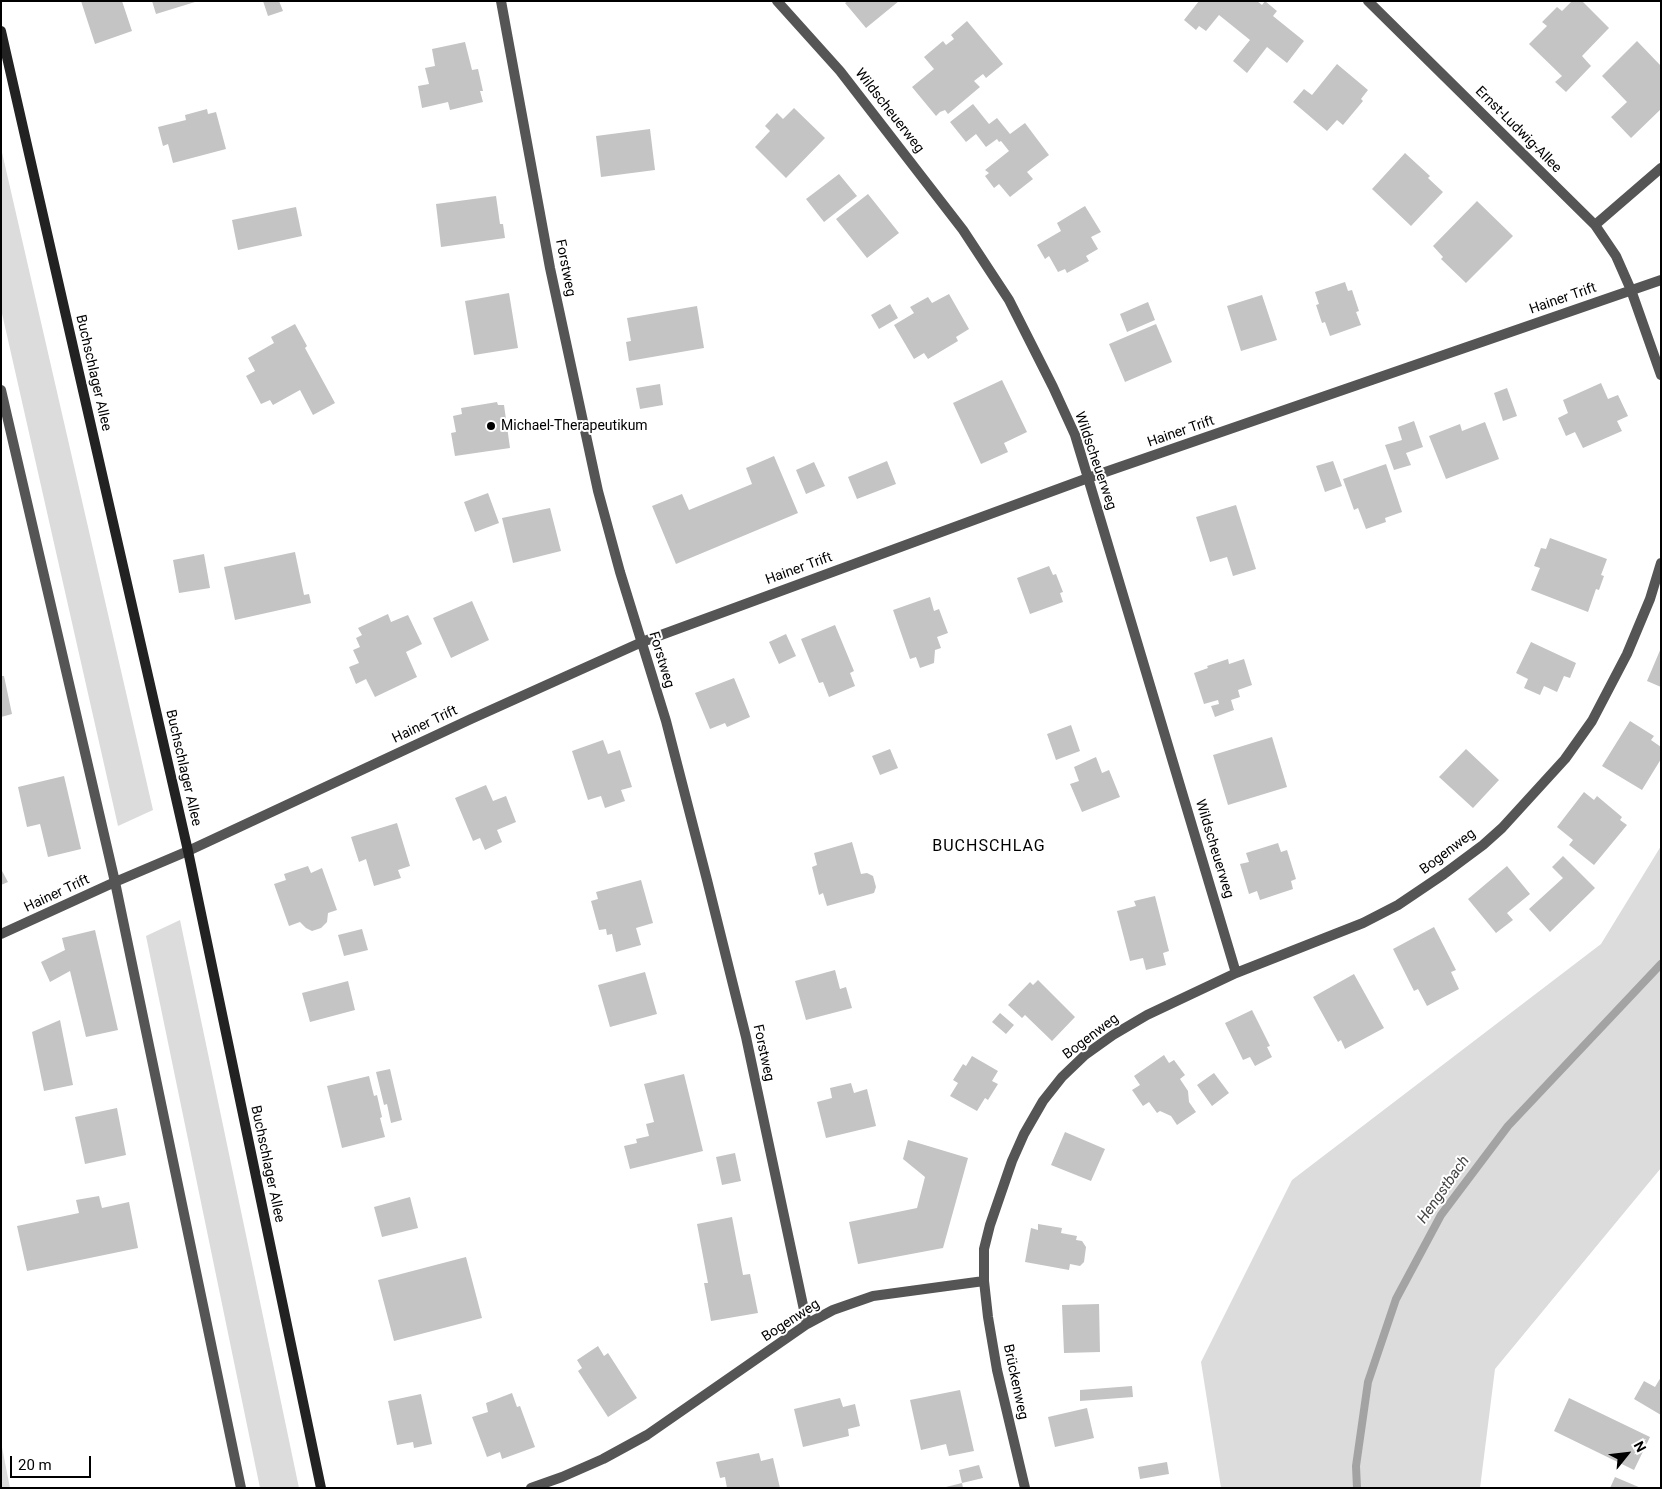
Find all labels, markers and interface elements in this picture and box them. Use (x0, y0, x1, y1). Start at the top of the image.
street label: Wildscheuerweg (851, 65, 927, 157)
street label: Ernst-Ludwig-Allee (1471, 83, 1565, 177)
street label: Forstweg (551, 238, 579, 298)
street label: Hainer Trift (1527, 280, 1599, 318)
street label: Buchschlager Allee (71, 313, 115, 433)
street label: Wildscheuerweg (1070, 410, 1120, 512)
street label: Hainer Trift (1145, 413, 1217, 451)
place label: Michael-Therapeutikum (501, 418, 648, 434)
marker: Michael-Therapeutikum (485, 420, 497, 432)
street label: Hainer Trift (763, 549, 835, 589)
street label: Forstweg (644, 630, 678, 690)
street label: Hainer Trift (390, 703, 460, 747)
street label: Buchschlager Allee (161, 708, 205, 828)
street label: Wildscheuerweg (1191, 797, 1237, 901)
street label: Bogenweg (1417, 826, 1479, 878)
district label: BUCHSCHLAG (931, 837, 1047, 857)
street label: Hainer Trift (22, 872, 92, 916)
street label: Bogenweg (1060, 1011, 1122, 1063)
street label: Forstweg (749, 1023, 777, 1083)
street label: Buchschlager Allee (246, 1104, 288, 1224)
water label: Hengstbach (1414, 1153, 1474, 1227)
street label: Bogenweg (759, 1296, 823, 1346)
street label: Brückenweg (999, 1343, 1031, 1421)
north arrow (1602, 1429, 1652, 1479)
text: N (1631, 1439, 1650, 1455)
scale bar (12, 1446, 94, 1478)
text: 20 m (18, 1456, 52, 1474)

